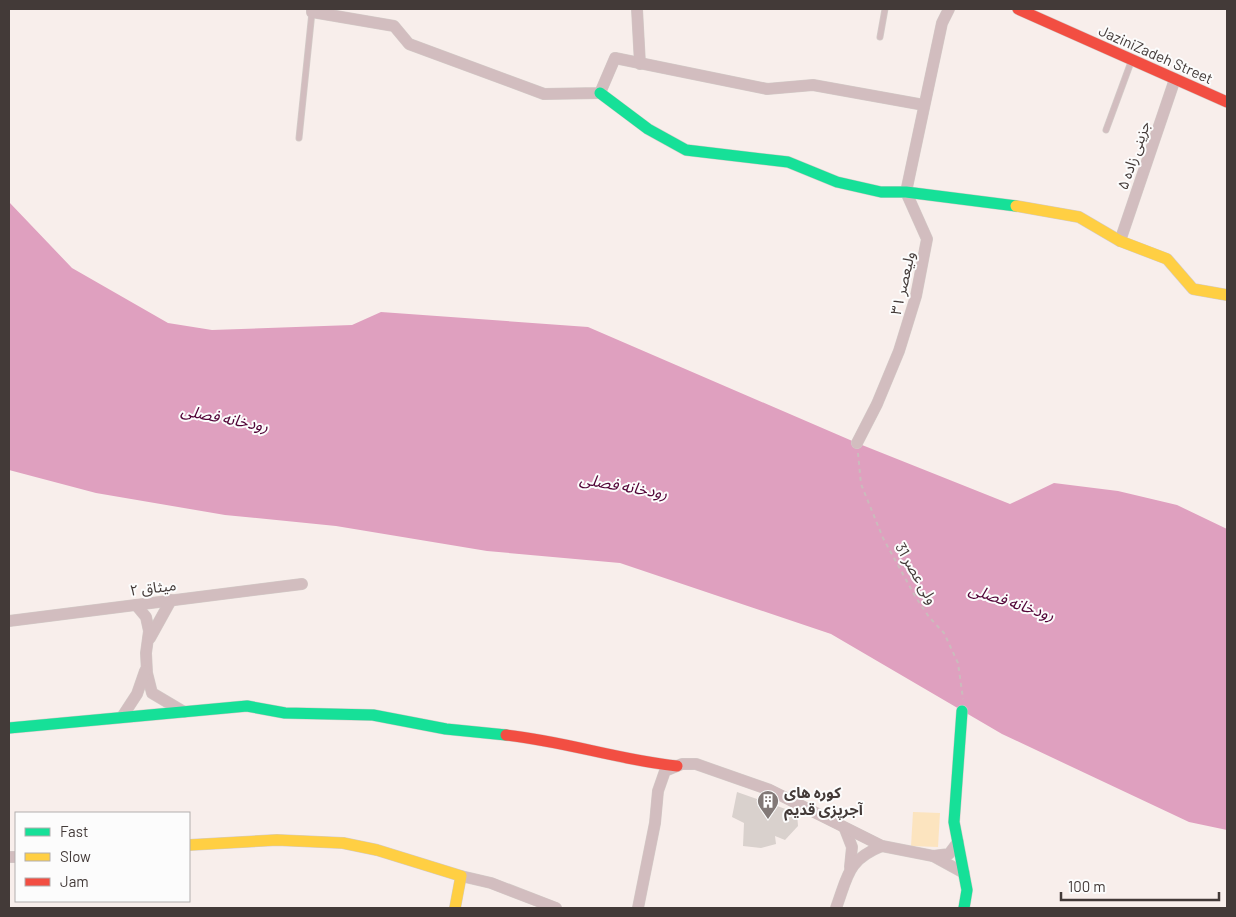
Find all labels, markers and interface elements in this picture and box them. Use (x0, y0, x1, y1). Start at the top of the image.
street label: JaziniZadeh Street (1096, 21, 1216, 87)
street label: جزینی زاده ۵ (1113, 118, 1154, 192)
street label: ولیعصر ۳۱ (886, 250, 919, 317)
water label: رودخانه فصلی (179, 399, 271, 436)
water label: رودخانه فصلی (578, 468, 670, 503)
street label: ولی عصر 31 (891, 539, 942, 608)
street label: میثاق ۲ (129, 575, 177, 600)
water label: رودخانه فصلی (967, 578, 1057, 625)
place label: کوره های آجرپزی قدیم (784, 783, 864, 821)
building icon: کوره های آجرپزی قدیم (756, 789, 780, 820)
legend (15, 812, 190, 902)
text: Fast (60, 822, 88, 840)
text: Slow (60, 847, 91, 865)
scale bar (1061, 870, 1218, 902)
text: Jam (60, 872, 89, 890)
text: 100 m (1068, 877, 1106, 895)

